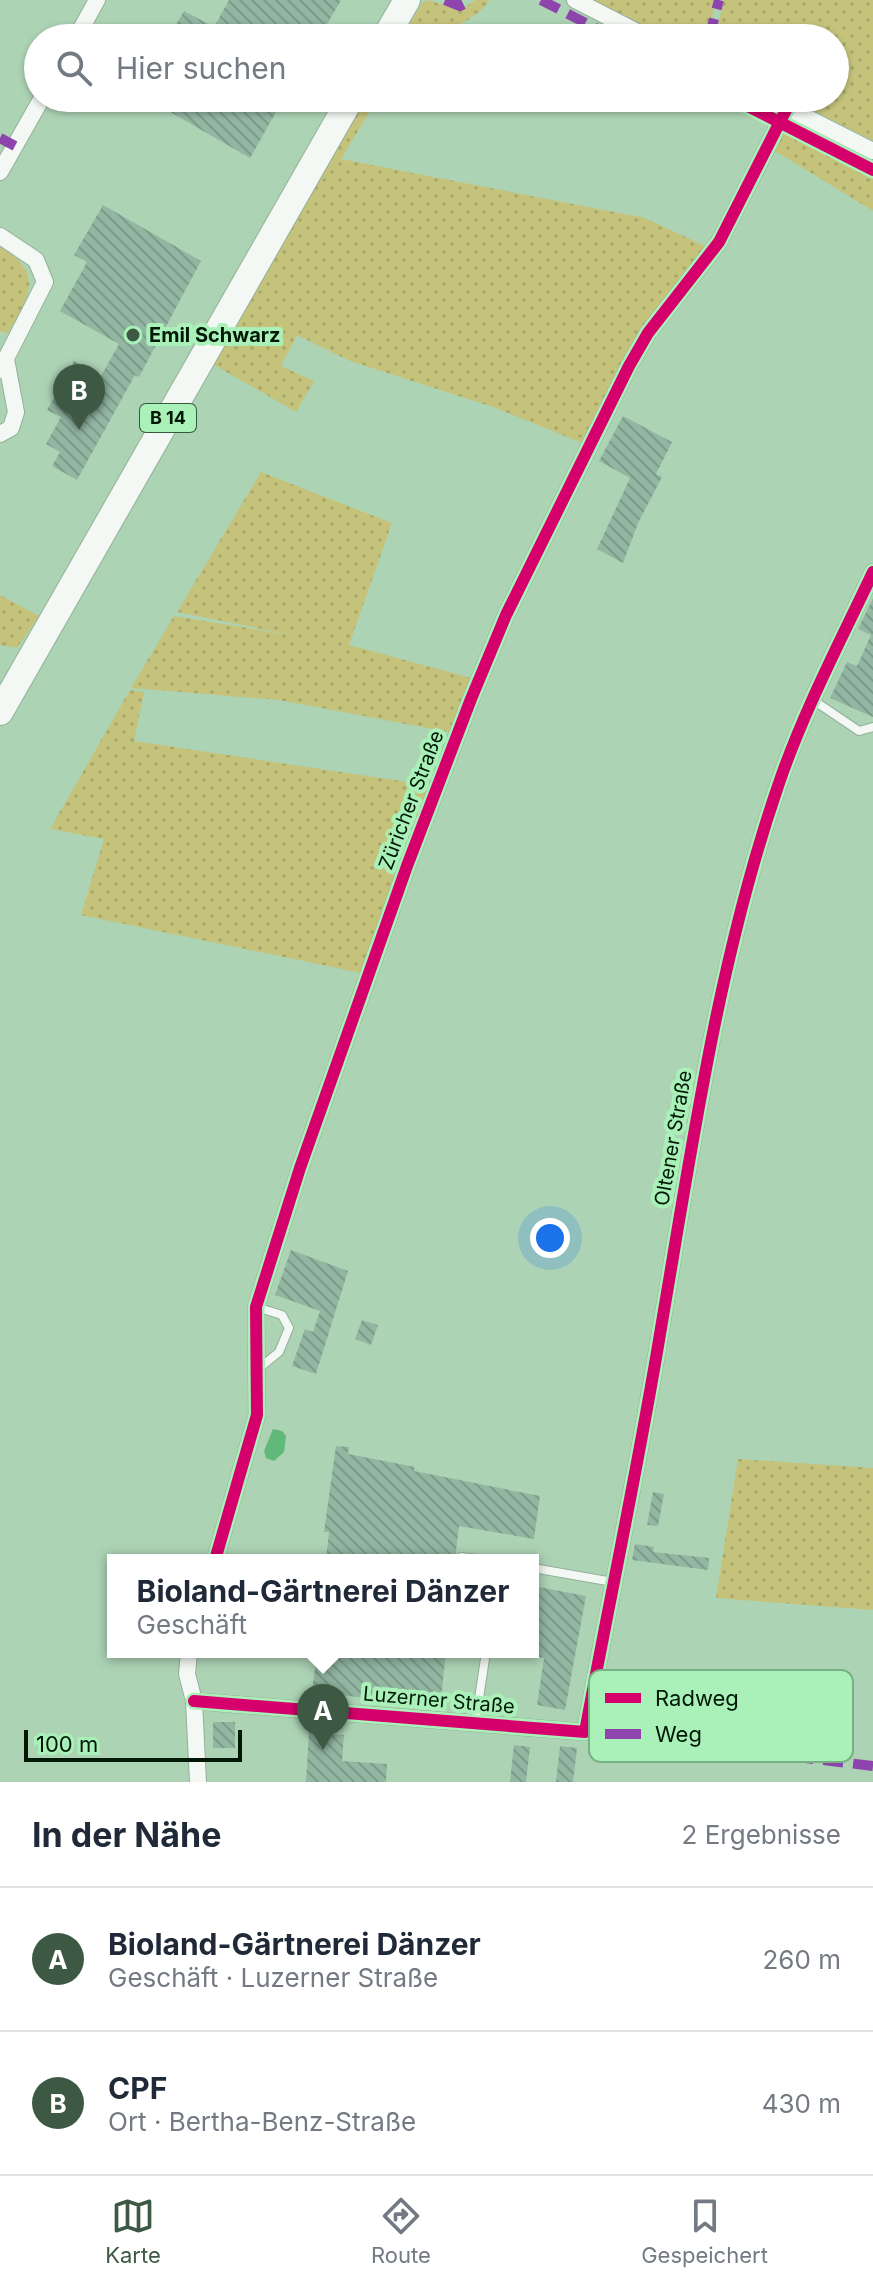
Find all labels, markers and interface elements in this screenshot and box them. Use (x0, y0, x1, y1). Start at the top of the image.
search box (24, 24, 849, 112)
icon: search (52, 46, 96, 90)
text: Hier suchen (116, 50, 286, 86)
place label: Emil Schwarz (149, 323, 280, 347)
marker: Emil Schwarz (124, 326, 142, 344)
pin: B (53, 364, 105, 430)
road number: B 14 (140, 404, 196, 432)
street label: Züricher Straße (373, 727, 449, 873)
street label: Oltener Straße (649, 1068, 697, 1208)
your location (530, 1218, 570, 1258)
popup (107, 1554, 539, 1658)
text: Bioland-Gärtnerei Dänzer (137, 1573, 509, 1609)
text: Geschäft (137, 1609, 247, 1640)
legend (589, 1670, 853, 1762)
street label: Luzerner Straße (362, 1681, 516, 1719)
pin: A (297, 1684, 349, 1750)
text: Radweg (655, 1685, 739, 1711)
text: Weg (655, 1721, 702, 1747)
scale bar (24, 1726, 242, 1762)
text: 100 m (36, 1731, 98, 1757)
text: In der Nähe (32, 1814, 221, 1855)
text: 2 Ergebnisse (682, 1819, 841, 1850)
text: Bioland-Gärtnerei Dänzer (108, 1926, 481, 1962)
text: A (48, 1944, 68, 1975)
text: 260 m (763, 1944, 841, 1975)
text: Geschäft · Luzerner Straße (108, 1962, 438, 1993)
text: CPF (108, 2070, 167, 2106)
text: B (49, 2088, 67, 2119)
text: 430 m (762, 2088, 841, 2119)
text: Ort · Bertha-Benz-Straße (108, 2106, 416, 2137)
tab: Karte (105, 2194, 161, 2268)
tab: Route (371, 2194, 431, 2268)
tab: Gespeichert (641, 2194, 768, 2268)

